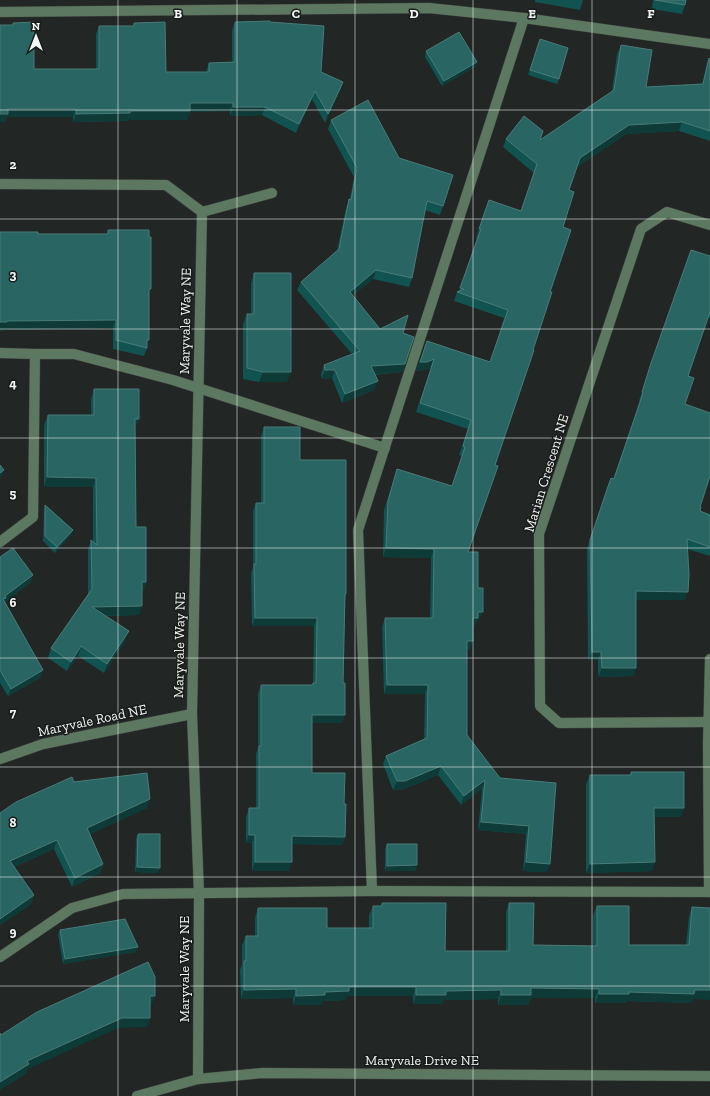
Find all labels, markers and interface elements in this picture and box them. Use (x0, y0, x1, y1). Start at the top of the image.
text: B (174, 6, 182, 21)
text: C (292, 6, 300, 21)
text: D (409, 6, 419, 21)
text: E (528, 6, 536, 21)
text: F (647, 6, 655, 21)
north arrow (16, 16, 56, 56)
text: N (32, 20, 41, 33)
text: 2 (10, 157, 17, 172)
text: 3 (10, 267, 17, 282)
street label: Maryvale Way NE (176, 268, 195, 374)
text: 4 (9, 376, 17, 391)
street label: Marian Crescent NE (520, 412, 572, 534)
text: 5 (10, 486, 17, 501)
street label: Maryvale Way NE (170, 592, 189, 698)
text: 6 (10, 595, 17, 610)
street label: Maryvale Road NE (36, 701, 148, 740)
text: 7 (10, 705, 17, 720)
text: 8 (9, 815, 17, 830)
street label: Maryvale Way NE (176, 916, 193, 1022)
text: 9 (10, 924, 17, 939)
street label: Maryvale Drive NE (365, 1052, 479, 1069)

